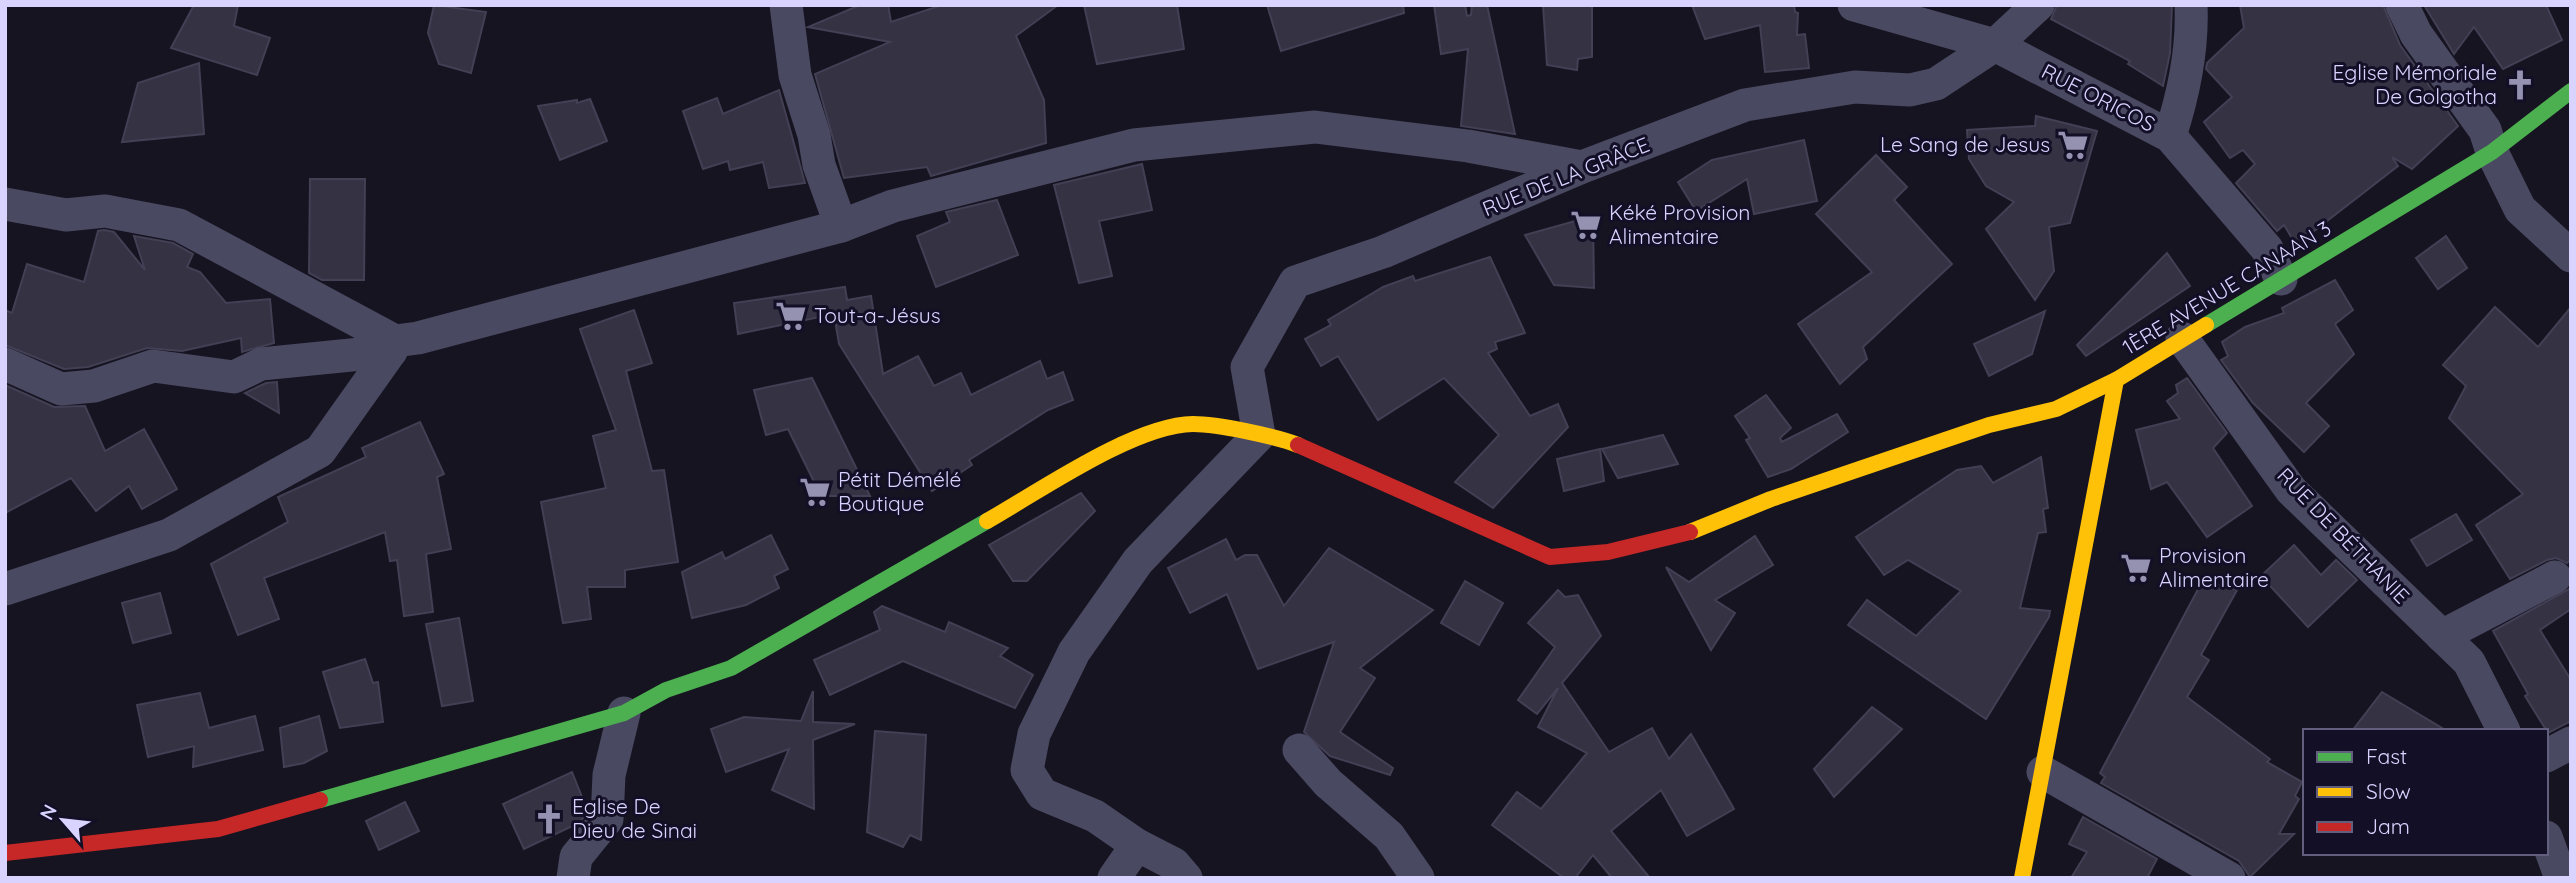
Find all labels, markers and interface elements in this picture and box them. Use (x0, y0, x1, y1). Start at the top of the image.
street label: RUE ORICOS (2037, 57, 2159, 137)
place label: Eglise Mémoriale De Golgotha (2333, 59, 2497, 109)
church icon: Eglise Mémoriale De Golgotha (2503, 68, 2537, 102)
supermarket icon: Le Sang de Jesus (2056, 128, 2090, 162)
street label: RUE DE LA GRÂCE (1478, 131, 1653, 221)
place label: Le Sang de Jesus (1880, 131, 2050, 157)
place label: Kéké Provision Alimentaire (1609, 199, 1750, 249)
supermarket icon: Kéké Provision Alimentaire (1569, 208, 1603, 242)
street label: 1ÈRE AVENUE CANAAN 3 (2117, 215, 2335, 360)
supermarket icon: Tout-a-Jésus (774, 299, 808, 333)
place label: Tout-a-Jésus (814, 302, 941, 328)
street label: RUE DE BÉTHANIE (2272, 462, 2415, 609)
place label: Pétit Démélé Boutique (838, 466, 961, 516)
supermarket icon: Pétit Démélé Boutique (798, 475, 832, 509)
place label: Provision Alimentaire (2159, 542, 2269, 592)
supermarket icon: Provision Alimentaire (2119, 551, 2153, 585)
legend (2303, 729, 2548, 855)
text: Fast (2366, 743, 2407, 769)
text: Slow (2366, 778, 2411, 804)
north arrow (28, 785, 98, 855)
place label: Eglise De Dieu de Sinai (572, 793, 697, 843)
text: N (34, 800, 62, 824)
church icon: Eglise De Dieu de Sinai (532, 802, 566, 836)
text: Jam (2366, 813, 2410, 839)

